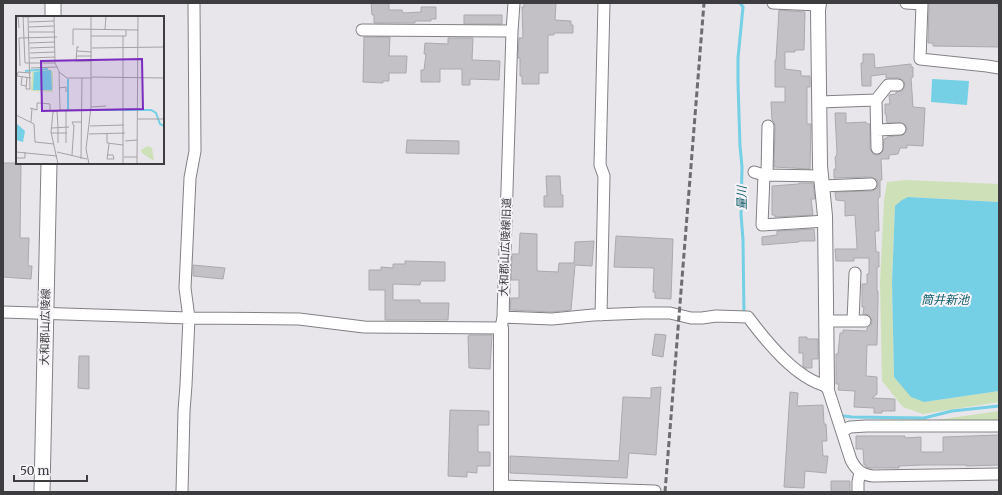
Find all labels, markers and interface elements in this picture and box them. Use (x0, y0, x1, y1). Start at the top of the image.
inset map (16, 16, 164, 164)
water label: 量川 (734, 184, 749, 210)
street label: 大和郡山広陵線旧道 (496, 197, 514, 297)
street label: 大和郡山広陵線 (37, 288, 53, 366)
water label: 筒井新池 (921, 292, 970, 307)
scale bar (14, 457, 87, 483)
text: 50 m (20, 463, 49, 478)

